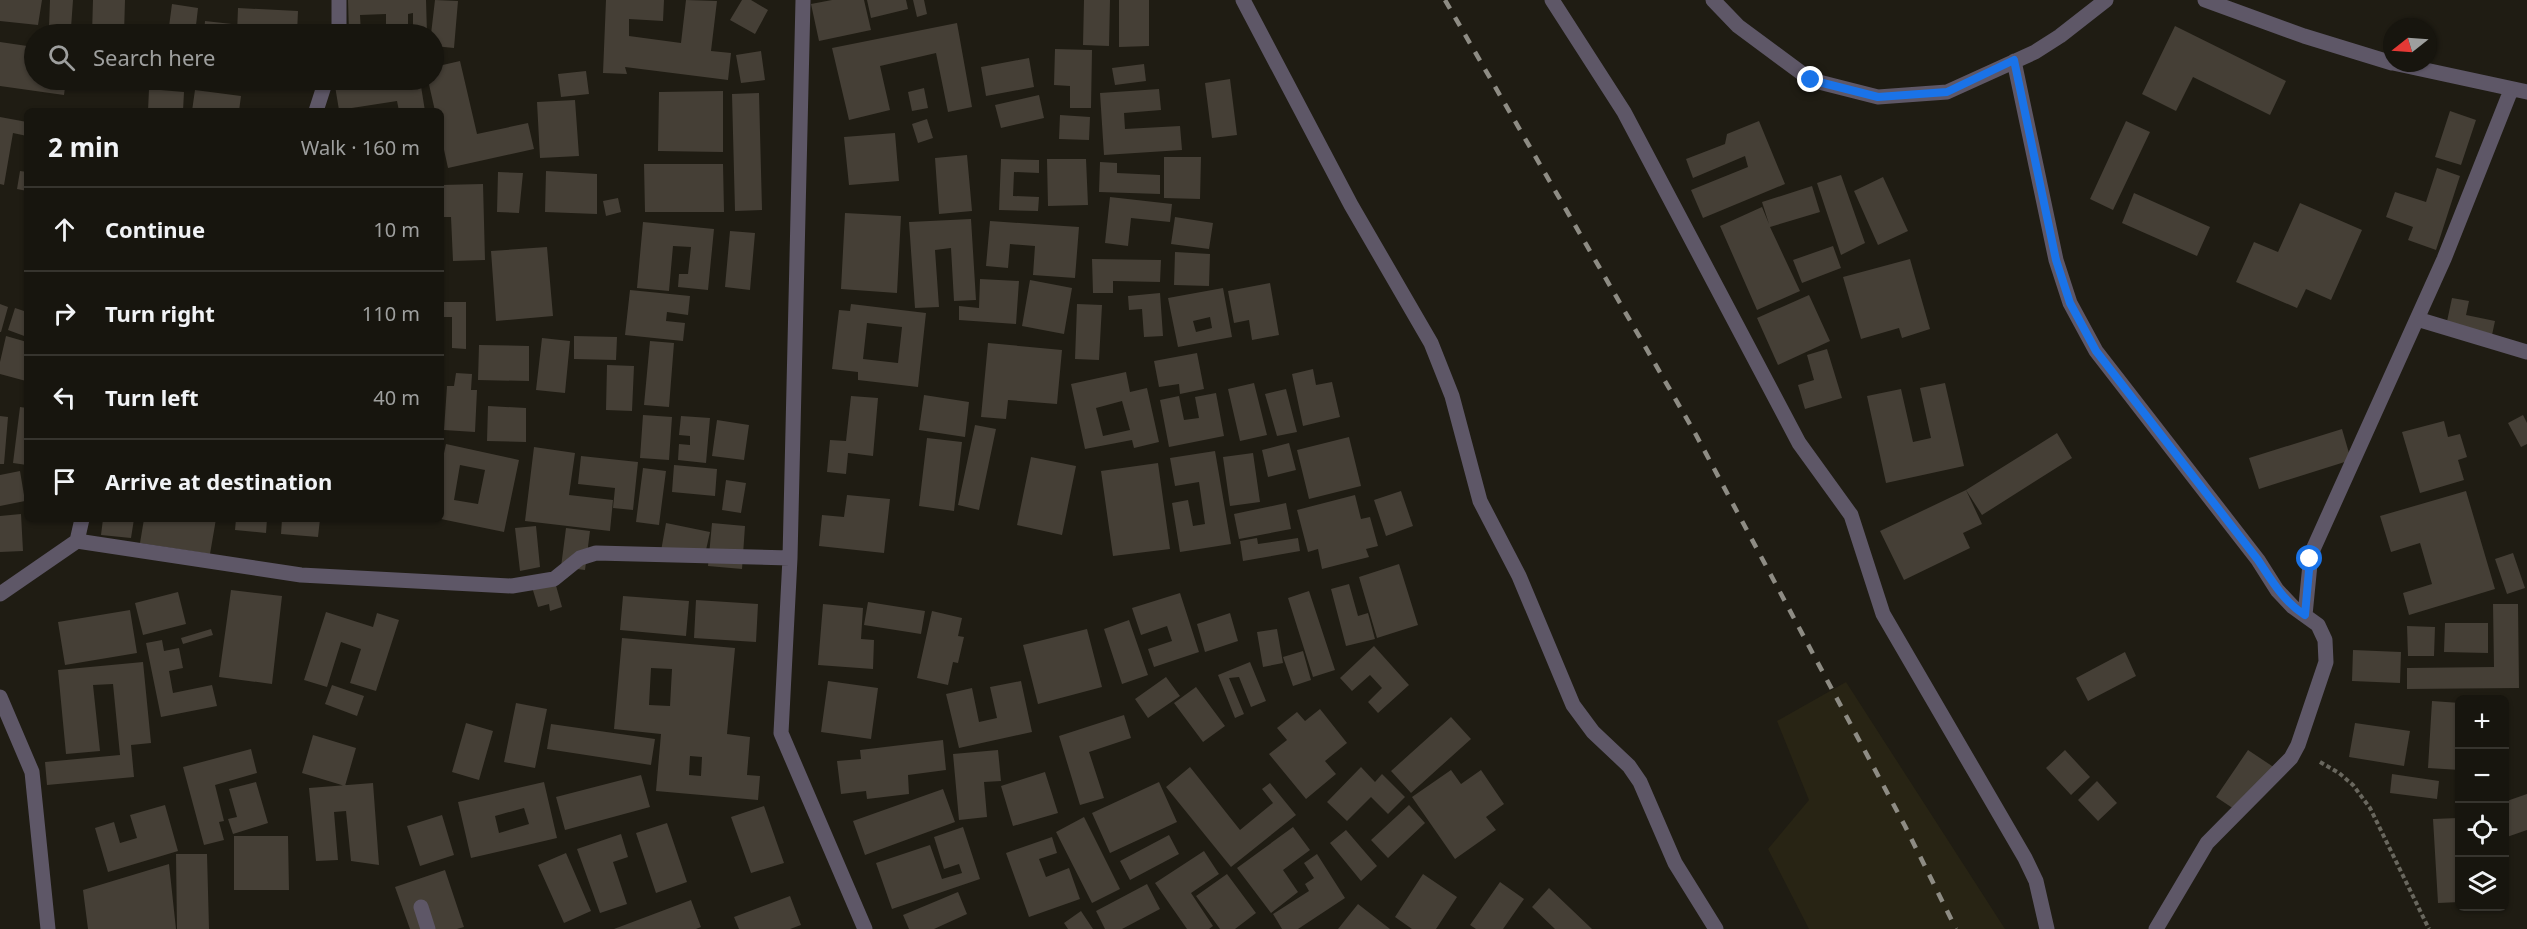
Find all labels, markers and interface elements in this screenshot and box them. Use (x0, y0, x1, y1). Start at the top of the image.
north arrow (2383, 18, 2437, 72)
search box (24, 24, 444, 90)
icon: search (45, 41, 78, 74)
text: Search here (93, 42, 215, 72)
route end (1797, 66, 1823, 92)
text: 2 min (48, 129, 120, 165)
text: Walk · 160 m (301, 134, 420, 161)
icon: ahead (48, 213, 81, 246)
text: Continue (105, 214, 205, 244)
text: 10 m (373, 216, 420, 243)
icon: right (48, 297, 81, 330)
text: Turn right (105, 298, 215, 328)
text: 110 m (362, 300, 420, 327)
icon: left (48, 381, 81, 414)
text: Turn left (105, 382, 199, 412)
text: 40 m (373, 384, 420, 411)
icon: arrive (48, 465, 81, 498)
text: Arrive at destination (105, 466, 332, 496)
route start (2296, 545, 2322, 571)
map controls (2455, 695, 2509, 911)
button: + (2455, 695, 2509, 749)
button: − (2455, 749, 2509, 803)
button: locate (2455, 803, 2509, 857)
button: layers (2455, 857, 2509, 911)

